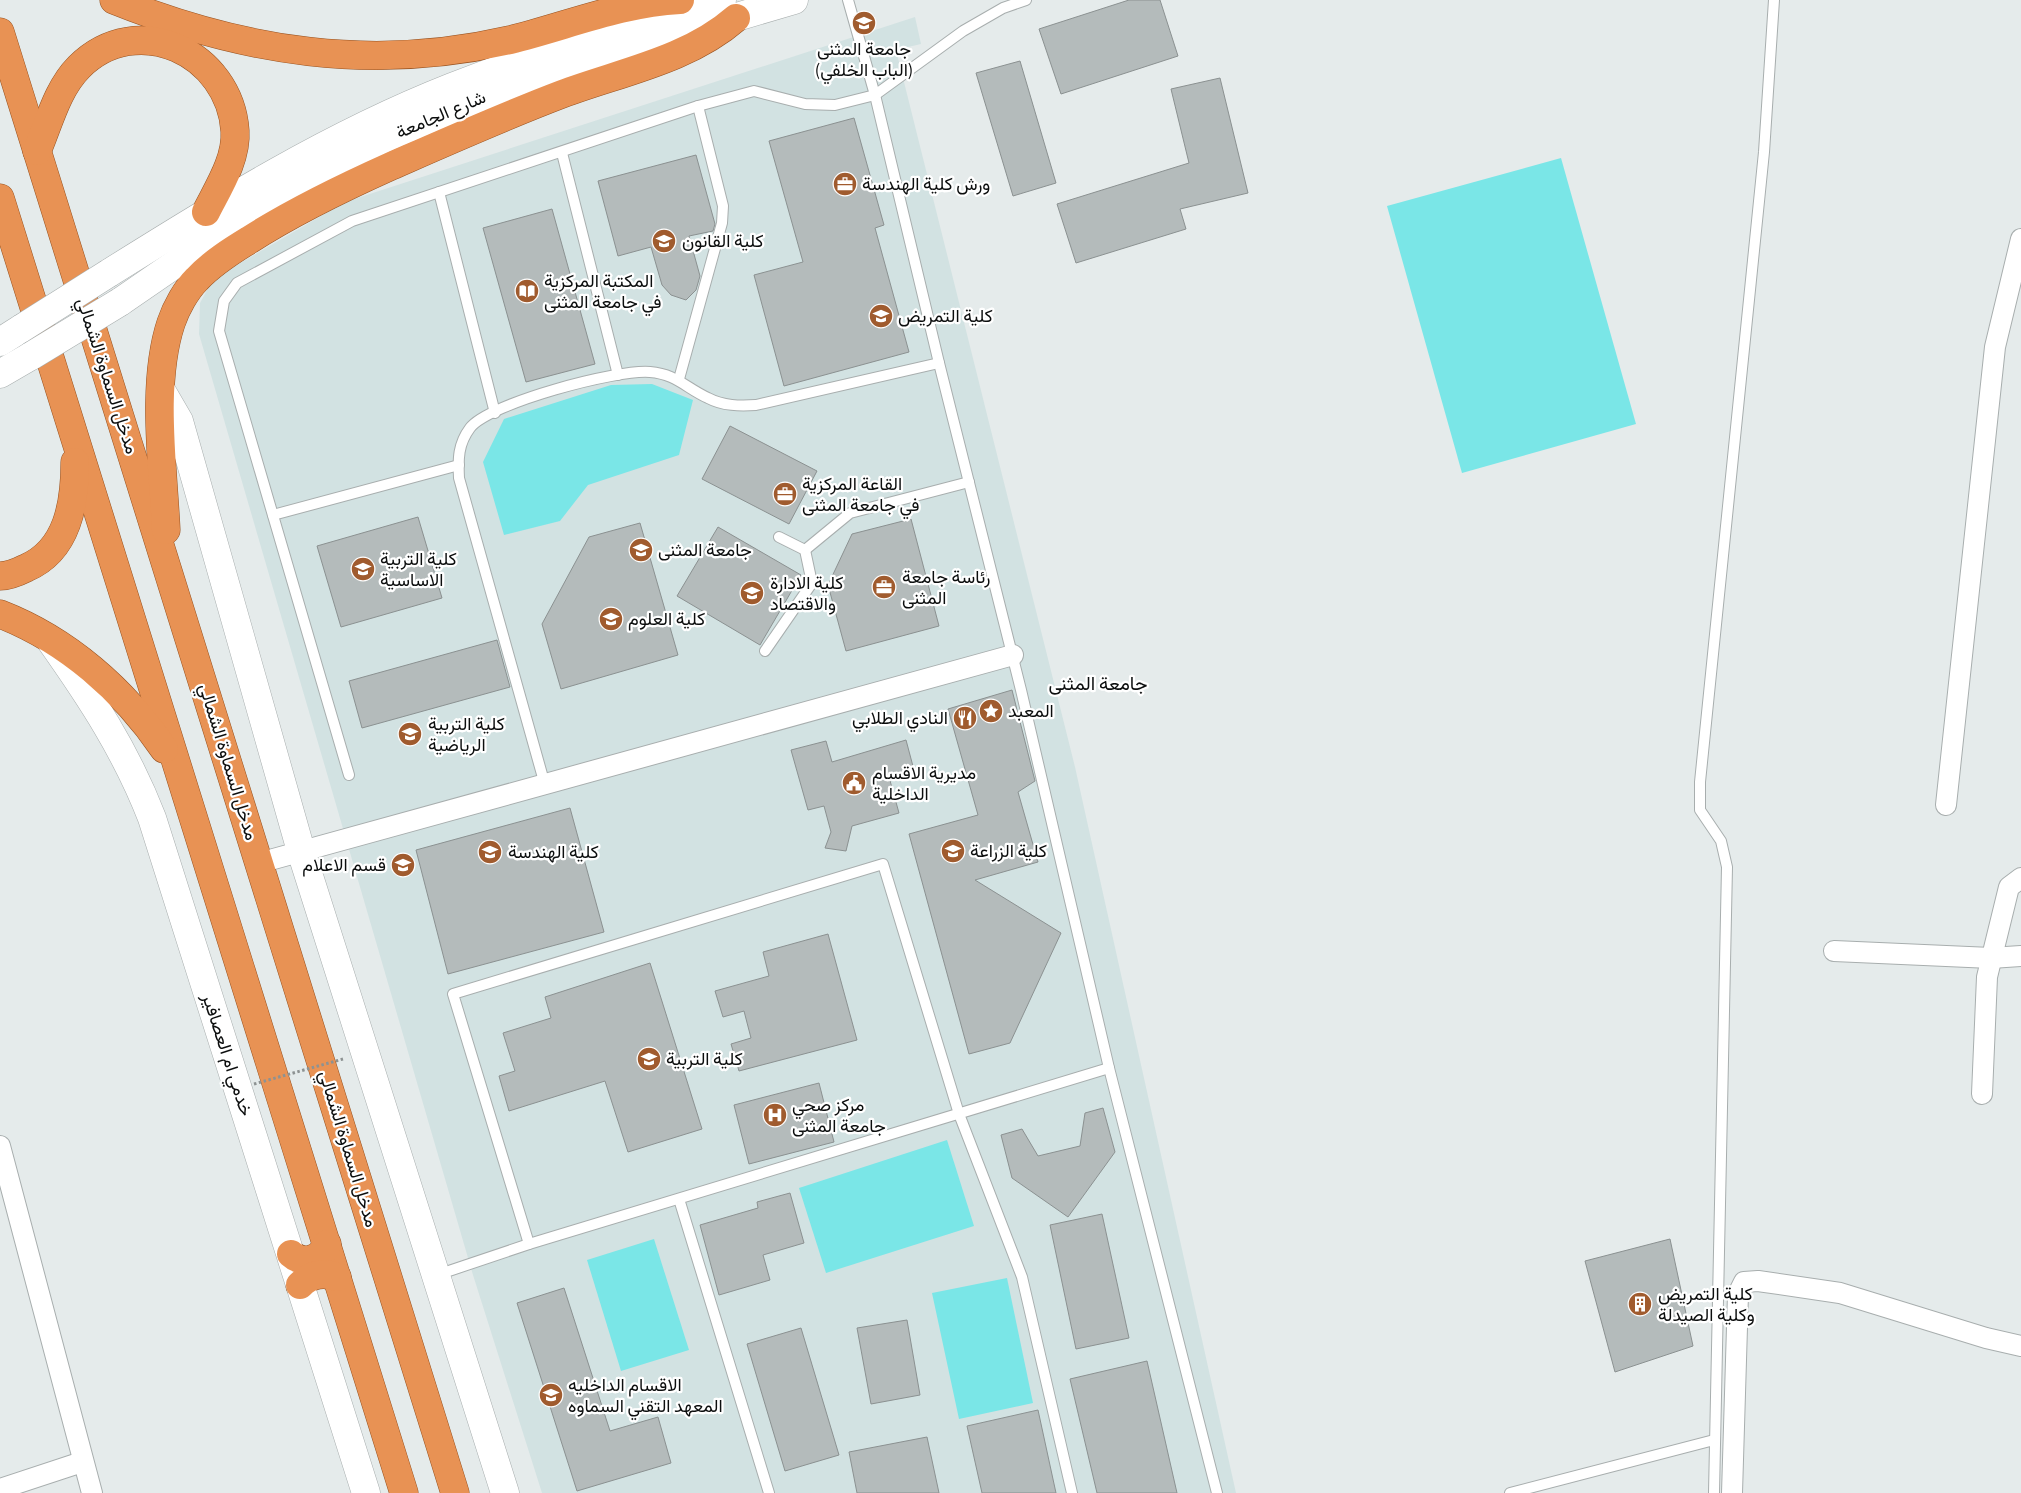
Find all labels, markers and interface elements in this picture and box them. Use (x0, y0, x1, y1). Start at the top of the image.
school or university icon: جامعة المثنى (الباب الخلفي) (851, 10, 877, 36)
place label: جامعة المثنى (الباب الخلفي) (815, 37, 913, 85)
street label: شارع الجامعة (392, 85, 490, 145)
office icon: ورش كلية الهندسة (832, 171, 858, 197)
place label: ورش كلية الهندسة (862, 172, 990, 197)
school or university icon: كلية القانون (651, 228, 677, 254)
place label: كلية القانون (682, 229, 764, 254)
place label: المكتبة المركزية في جامعة المثنى (544, 269, 661, 317)
library icon: المكتبة المركزية في جامعة المثنى (514, 278, 540, 304)
street label: مدخل السماوة الشمالي (68, 295, 144, 458)
school or university icon: كلية التمريض (868, 303, 894, 329)
place label: كلية التمريض (898, 304, 993, 329)
place label: القاعة المركزية في جامعة المثنى (802, 472, 919, 520)
office icon: القاعة المركزية في جامعة المثنى (772, 481, 798, 507)
school or university icon: جامعة المثنى (628, 537, 654, 563)
place label: جامعة المثنى (658, 538, 752, 563)
place label: كلية التربية الاساسية (380, 547, 457, 593)
school or university icon: كلية التربية الاساسية (350, 556, 376, 582)
place label: رئاسة جامعة المثنى (902, 565, 990, 611)
place label: كلية الادارة والاقتصاد (770, 571, 844, 617)
office icon: رئاسة جامعة المثنى (871, 574, 897, 600)
school or university icon: كلية الادارة والاقتصاد (739, 580, 765, 606)
school or university icon: كلية العلوم (598, 606, 624, 632)
place label: كلية العلوم (628, 607, 705, 632)
district label: جامعة المثنى (1048, 671, 1148, 698)
street label: مدخل السماوة الشمالي (190, 680, 264, 844)
place icon: المعبد (978, 698, 1004, 724)
place label: المعبد (1008, 699, 1054, 724)
restaurant icon: النادي الطلابي (952, 705, 978, 731)
place label: النادي الطلابي (852, 706, 948, 733)
place label: كلية التربية الرياضية (428, 712, 505, 758)
school or university icon: كلية التربية الرياضية (397, 721, 423, 747)
place label: مديرية الاقسام الداخلية (872, 761, 976, 807)
public building icon: مديرية الاقسام الداخلية (841, 770, 867, 796)
school or university icon: كلية الزراعة (940, 838, 966, 864)
school or university icon: كلية الهندسة (477, 839, 503, 865)
place label: كلية الزراعة (970, 839, 1047, 864)
place label: كلية الهندسة (508, 840, 599, 865)
school or university icon: قسم الاعلام (390, 852, 416, 878)
place label: قسم الاعلام (302, 853, 386, 878)
street label: خدمي ام العصافير (193, 990, 259, 1120)
school or university icon: كلية التربية (636, 1046, 662, 1072)
place label: كلية التربية (666, 1047, 743, 1072)
street label: مدخل السماوة الشمالي (310, 1067, 384, 1231)
place label: مركز صحي جامعة المثنى (792, 1093, 886, 1139)
hospital icon: مركز صحي جامعة المثنى (762, 1102, 788, 1128)
place label: كلية التمريض وكلية الصيدلة (1658, 1282, 1755, 1328)
building icon: كلية التمريض وكلية الصيدلة (1627, 1291, 1653, 1317)
place label: الاقسام الداخليه المعهد التقني السماوه (568, 1373, 723, 1421)
school or university icon: الاقسام الداخليه المعهد التقني السماوه (538, 1382, 564, 1408)

